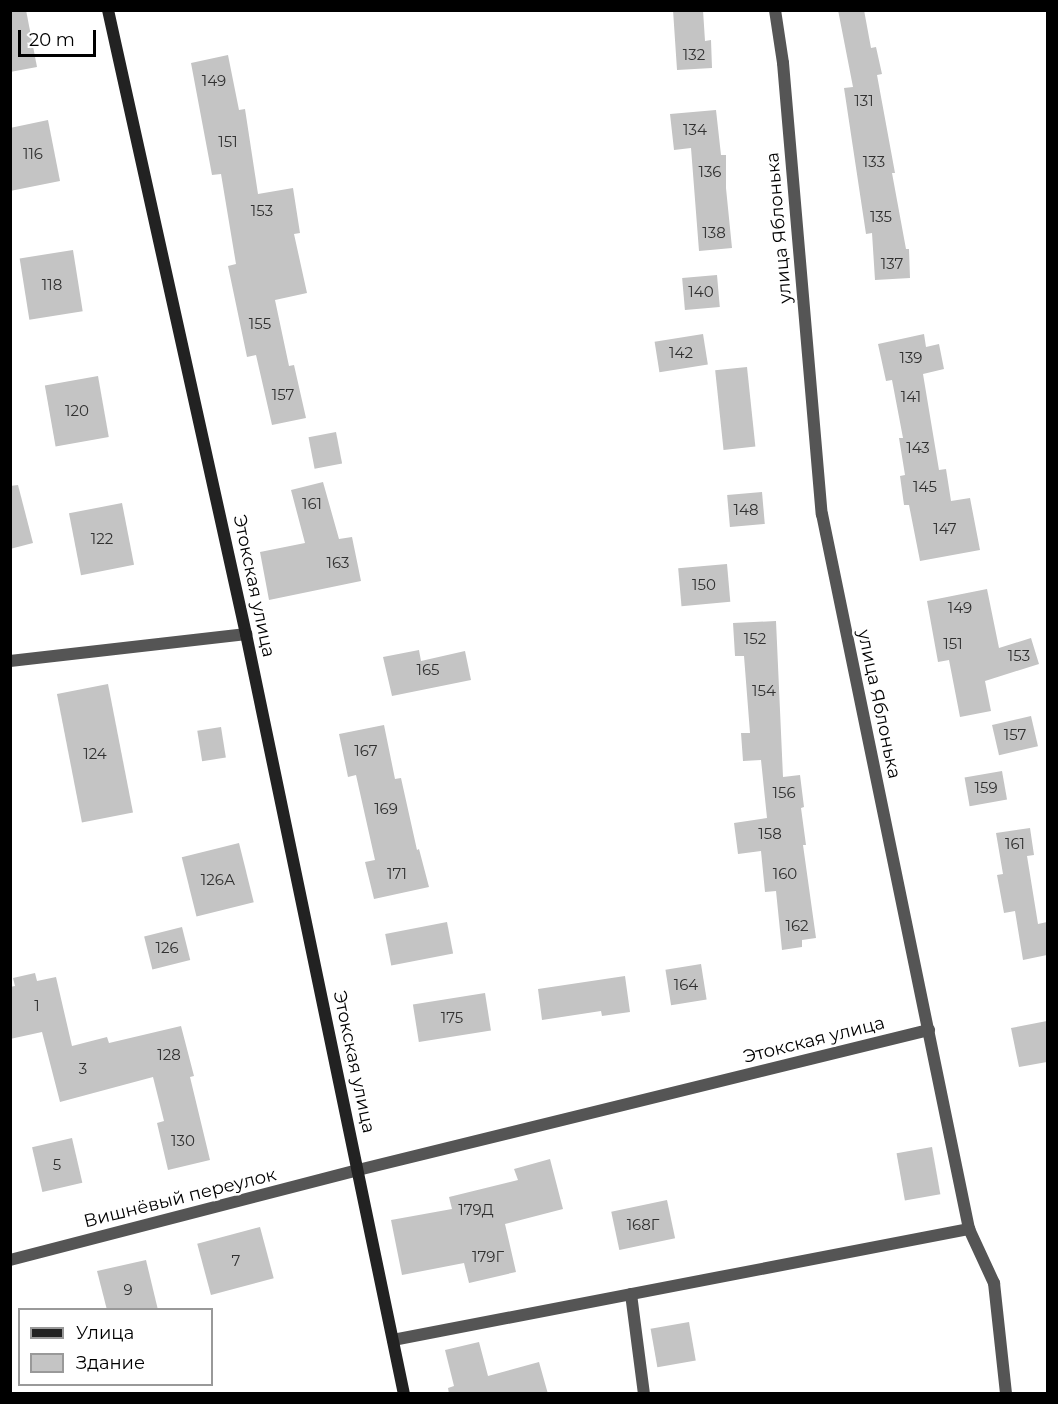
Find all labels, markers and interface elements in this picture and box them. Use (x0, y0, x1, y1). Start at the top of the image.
scale bar (21, 18, 99, 56)
text: 20 m (29, 29, 75, 51)
house number: 132 (683, 46, 705, 64)
house number: 149 (202, 72, 226, 90)
house number: 131 (854, 92, 874, 110)
house number: 134 (683, 121, 707, 139)
house number: 151 (218, 133, 238, 151)
house number: 116 (23, 145, 43, 163)
street label: улица Яблонька (762, 151, 796, 305)
house number: 133 (863, 153, 885, 171)
house number: 136 (698, 163, 722, 181)
house number: 153 (251, 202, 273, 220)
house number: 135 (870, 208, 892, 226)
house number: 138 (702, 224, 726, 242)
house number: 137 (881, 255, 903, 273)
house number: 118 (42, 276, 62, 294)
house number: 140 (688, 283, 714, 301)
house number: 155 (249, 315, 271, 333)
house number: 142 (669, 344, 693, 362)
house number: 139 (899, 349, 923, 367)
house number: 157 (272, 386, 294, 404)
house number: 141 (901, 388, 921, 406)
house number: 120 (65, 402, 89, 420)
house number: 143 (906, 439, 930, 457)
house number: 145 (913, 478, 937, 496)
house number: 161 (302, 495, 322, 513)
house number: 148 (733, 501, 759, 519)
street label: Этокская улица (228, 513, 280, 659)
house number: 147 (933, 520, 957, 538)
house number: 122 (91, 530, 113, 548)
house number: 163 (326, 554, 350, 572)
house number: 150 (692, 576, 716, 594)
house number: 149 (948, 599, 972, 617)
street label: улица Яблонька (853, 628, 905, 780)
house number: 152 (744, 630, 766, 648)
house number: 151 (943, 635, 963, 653)
house number: 153 (1008, 647, 1030, 665)
house number: 165 (416, 661, 440, 679)
house number: 154 (752, 682, 776, 700)
house number: 157 (1004, 726, 1026, 744)
house number: 167 (354, 742, 378, 760)
house number: 124 (83, 745, 107, 763)
house number: 159 (974, 779, 998, 797)
house number: 156 (772, 784, 796, 802)
house number: 169 (374, 800, 398, 818)
house number: 158 (758, 825, 782, 843)
house number: 161 (1005, 835, 1025, 853)
house number: 171 (387, 865, 407, 883)
house number: 160 (773, 865, 797, 883)
house number: 126А (201, 871, 235, 889)
house number: 162 (785, 917, 809, 935)
house number: 126 (155, 939, 179, 957)
house number: 164 (674, 976, 698, 994)
street label: Этокская улица (328, 989, 380, 1135)
house number: 1 (34, 997, 40, 1015)
house number: 175 (441, 1009, 463, 1027)
street label: Этокская улица (741, 1012, 887, 1068)
house number: 128 (157, 1046, 181, 1064)
house number: 3 (79, 1060, 87, 1078)
house number: 130 (171, 1132, 195, 1150)
house number: 5 (53, 1156, 61, 1174)
street label: Вишнёвый переулок (82, 1164, 278, 1232)
house number: 179Д (458, 1201, 494, 1219)
house number: 168Г (627, 1216, 659, 1234)
house number: 179Г (472, 1248, 504, 1266)
house number: 7 (232, 1252, 240, 1270)
house number: 9 (123, 1281, 133, 1299)
legend (18, 1308, 213, 1386)
text: Улица (76, 1322, 134, 1344)
text: Здание (76, 1352, 145, 1374)

